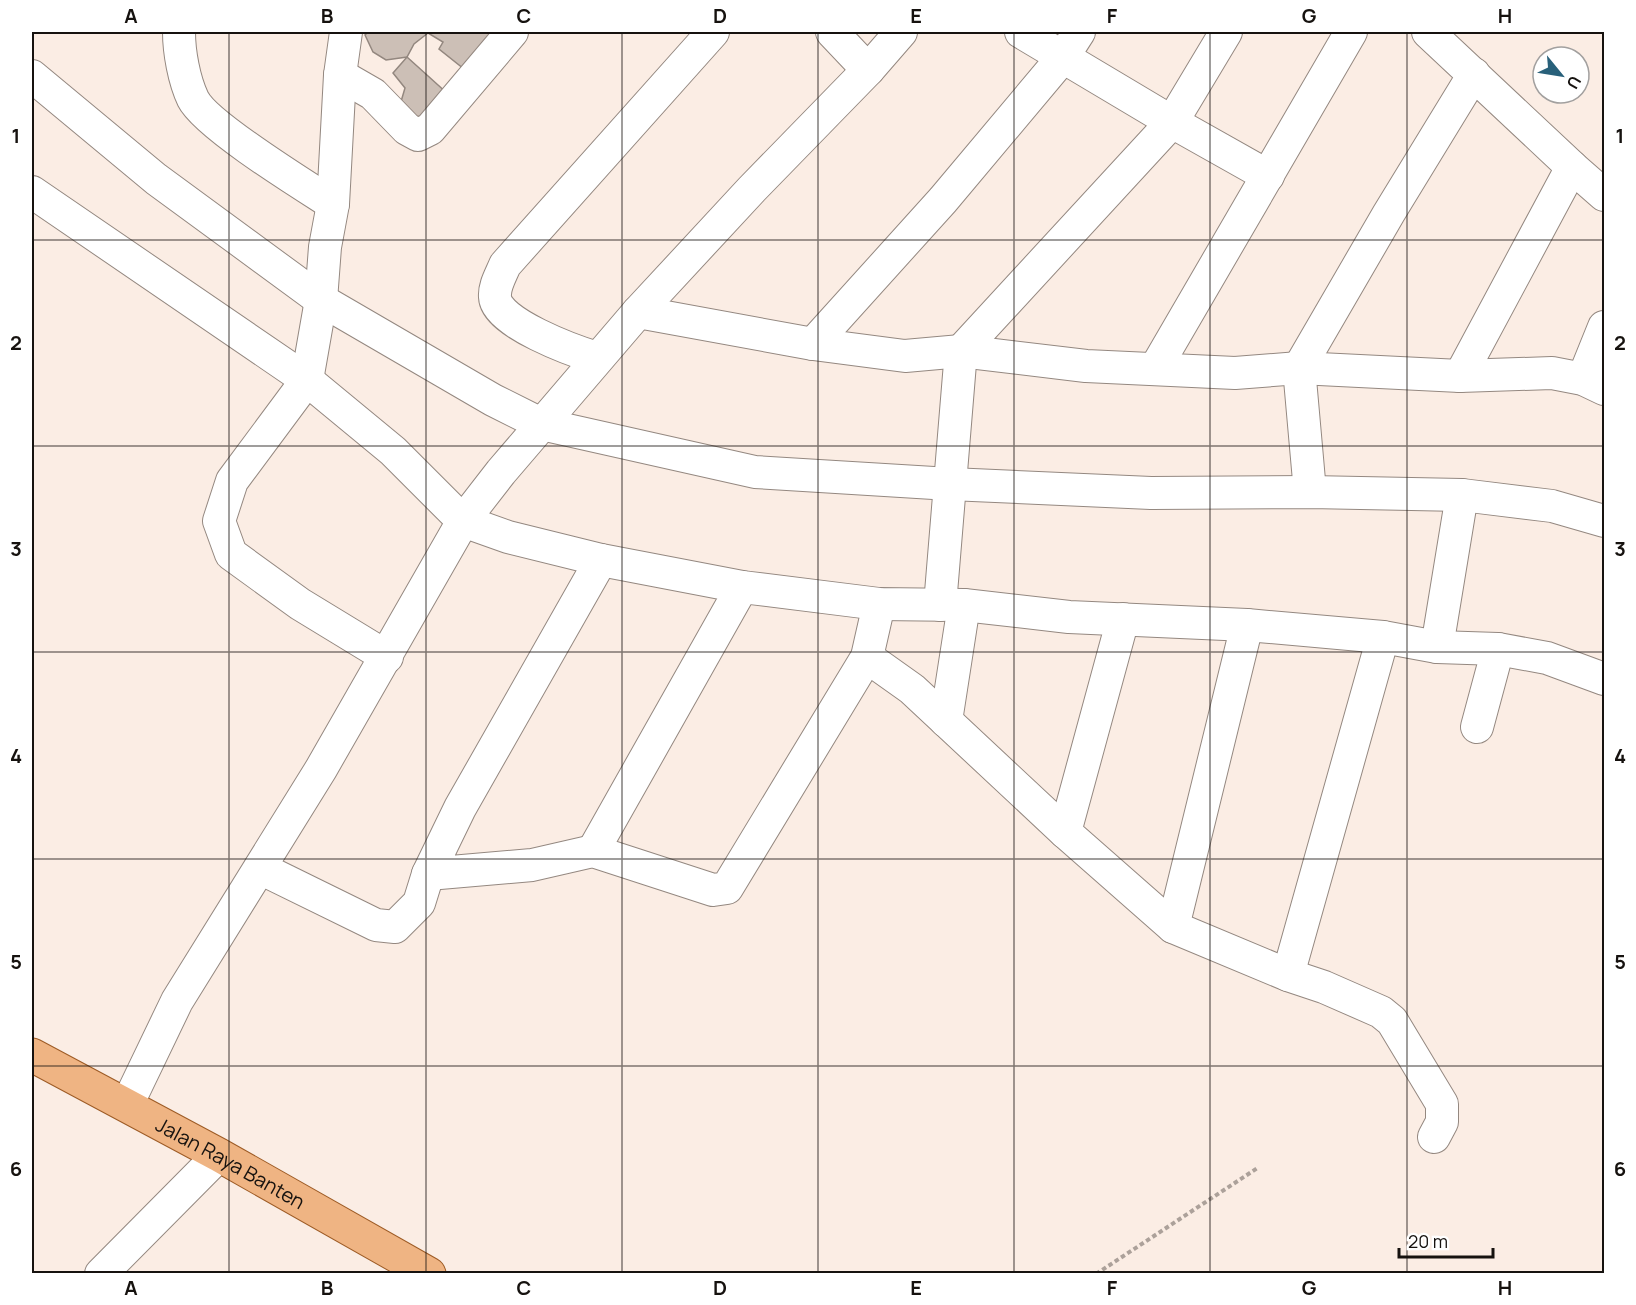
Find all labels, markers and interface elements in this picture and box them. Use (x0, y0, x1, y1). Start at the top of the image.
text: A (124, 2, 138, 29)
text: B (321, 2, 334, 29)
text: C (517, 2, 531, 29)
text: D (713, 2, 727, 29)
text: E (910, 2, 922, 29)
text: F (1107, 2, 1118, 29)
text: G (1302, 2, 1317, 29)
text: H (1498, 2, 1512, 29)
north arrow (1531, 45, 1591, 105)
text: U (1562, 72, 1586, 93)
text: 1 (12, 122, 20, 149)
text: 1 (1616, 122, 1624, 149)
text: 2 (10, 329, 22, 356)
text: 2 (1614, 329, 1626, 356)
text: 3 (10, 535, 22, 562)
text: 3 (1614, 535, 1626, 562)
text: 4 (10, 742, 22, 769)
text: 4 (1614, 742, 1626, 769)
text: 5 (10, 948, 22, 975)
text: 5 (1614, 948, 1626, 975)
street label: Jalan Raya Banten (151, 1110, 310, 1215)
text: 6 (10, 1155, 22, 1182)
text: 6 (1614, 1155, 1626, 1182)
scale bar (1399, 1221, 1494, 1259)
text: 20 m (1408, 1229, 1448, 1253)
text: A (124, 1274, 138, 1301)
text: B (321, 1274, 334, 1301)
text: C (517, 1274, 531, 1301)
text: D (713, 1274, 727, 1301)
text: E (910, 1274, 922, 1301)
text: F (1107, 1274, 1118, 1301)
text: G (1302, 1274, 1317, 1301)
text: H (1498, 1274, 1512, 1301)

